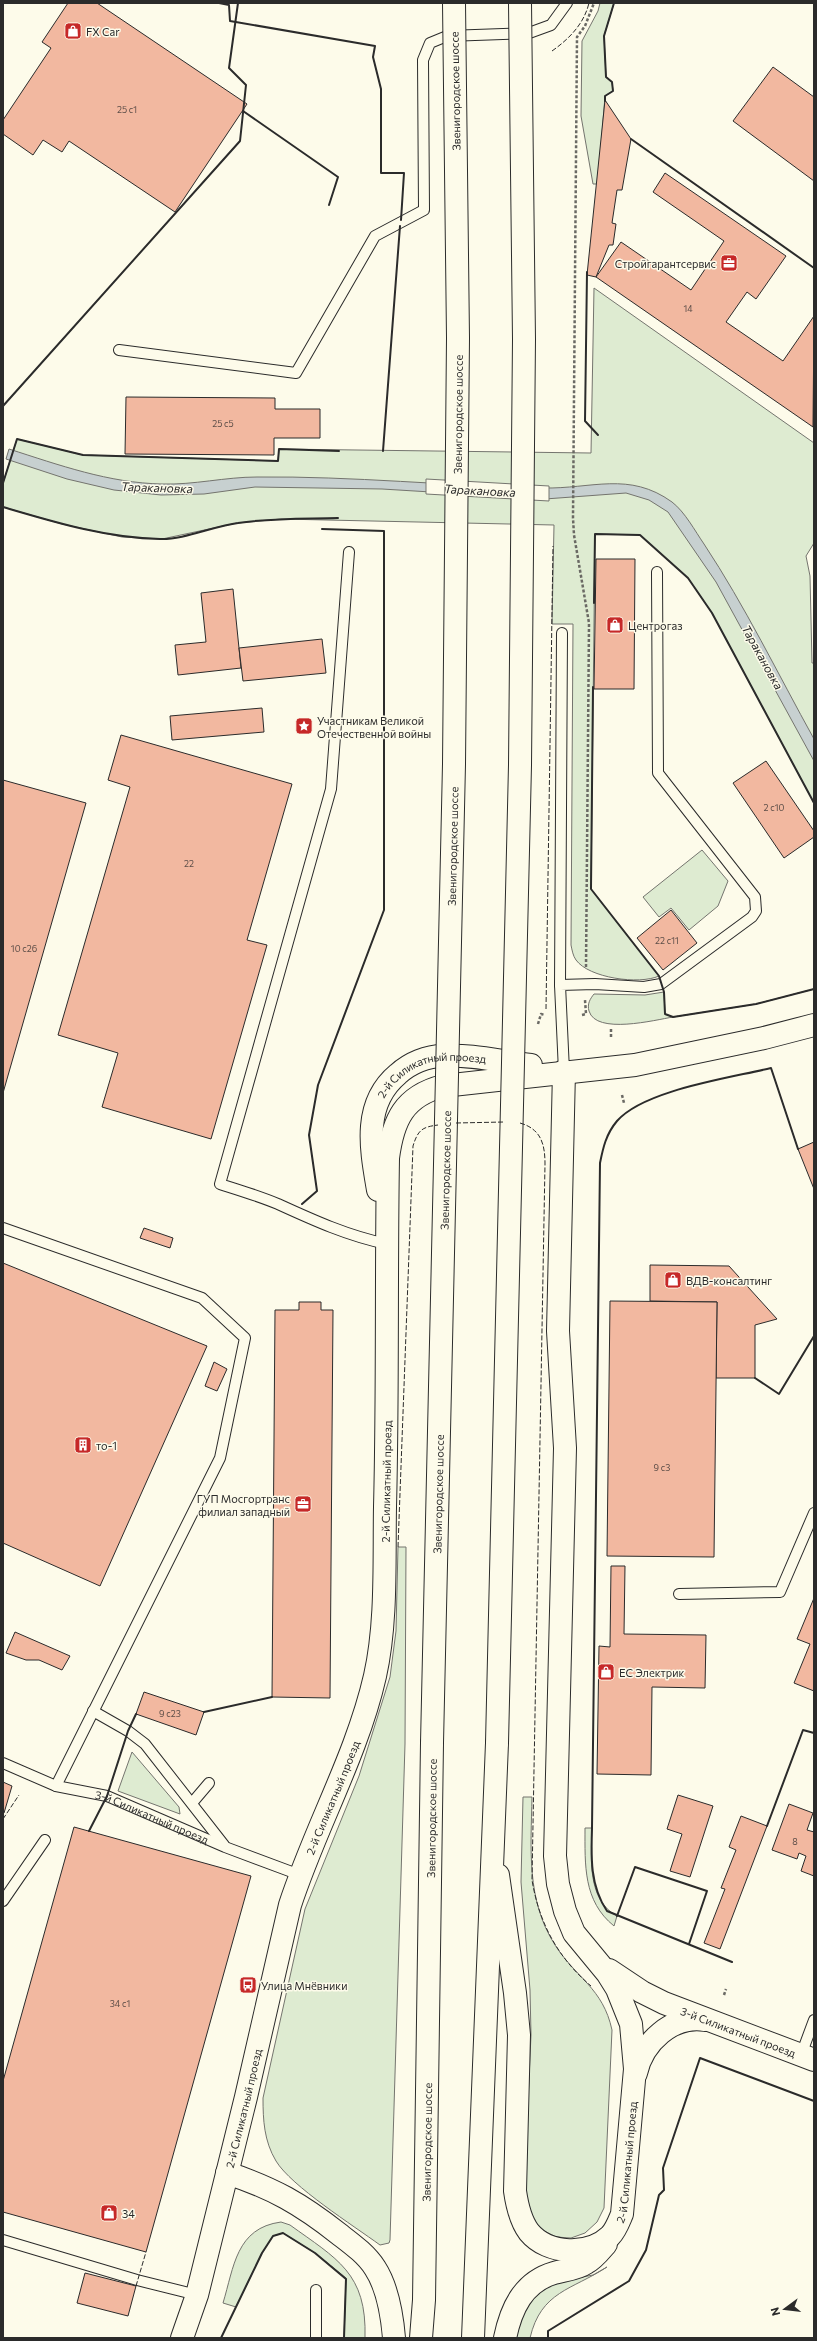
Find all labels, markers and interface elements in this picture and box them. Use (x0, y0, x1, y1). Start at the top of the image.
shop icon: FX Car (63, 21, 83, 41)
place label: FX Car (86, 25, 120, 38)
street label: Звенигородское шоссе (447, 31, 463, 151)
house number: 25 с1 (117, 104, 137, 115)
office icon: Стройгарантсервис (719, 253, 739, 273)
place label: Стройгарантсервис (615, 257, 716, 270)
house number: 14 (683, 303, 693, 314)
street label: Звенигородское шоссе (450, 354, 464, 474)
house number: 25 с5 (212, 418, 234, 429)
water label: Таракановка (121, 479, 193, 495)
water label: Таракановка (444, 481, 516, 499)
shop icon: Центрогаз (605, 615, 625, 635)
place label: Центрогаз (628, 619, 683, 632)
water label: Таракановка (739, 622, 787, 692)
place label: Участникам Великой Отечественной войны (317, 714, 431, 740)
place icon: Участникам Великой Отечественной войны (294, 716, 314, 736)
street label: Звенигородское шоссе (444, 786, 460, 906)
house number: 2 с10 (764, 802, 785, 813)
house number: 22 (184, 858, 194, 869)
house number: 22 с11 (655, 935, 679, 946)
house number: 10 с26 (11, 943, 37, 954)
street label: 2-й Силикатный проезд (374, 1049, 488, 1100)
street label: Звенигородское шоссе (437, 1110, 453, 1230)
shop icon: ВДВ-консалтинг (663, 1270, 683, 1290)
place label: ВДВ-консалтинг (686, 1274, 772, 1287)
street label: 2-й Силикатный проезд (378, 1420, 393, 1543)
street label: Звенигородское шоссе (430, 1434, 445, 1554)
building icon: то-1 (73, 1435, 93, 1455)
place label: то-1 (96, 1439, 117, 1452)
house number: 9 с3 (654, 1462, 670, 1473)
place label: ГУП Мосгортранс филиал западный (197, 1492, 290, 1518)
office icon: ГУП Мосгортранс филиал западный (293, 1494, 313, 1514)
shop icon: ЕС Электрик (596, 1662, 616, 1682)
place label: ЕС Электрик (619, 1666, 685, 1679)
house number: 9 с23 (159, 1708, 181, 1719)
street label: 2-й Силикатный проезд (303, 1738, 361, 1856)
street label: Звенигородское шоссе (424, 1758, 438, 1878)
street label: 3-й Силикатный проезд (94, 1787, 211, 1846)
house number: 8 (792, 1836, 798, 1847)
bus stop icon: Улица Мнёвники (238, 1975, 258, 1995)
place label: Улица Мнёвники (261, 1979, 347, 1992)
house number: 34 с1 (110, 1998, 130, 2009)
street label: 3-й Силикатный проезд (679, 2004, 799, 2059)
street label: 2-й Силикатный проезд (222, 2047, 264, 2169)
street label: Звенигородское шоссе (419, 2082, 434, 2202)
street label: 2-й Силикатный проезд (613, 2100, 639, 2225)
shop icon: 34 (99, 2203, 119, 2223)
place label: 34 (122, 2207, 135, 2220)
north arrow (765, 2289, 805, 2329)
text: N (768, 2306, 782, 2317)

